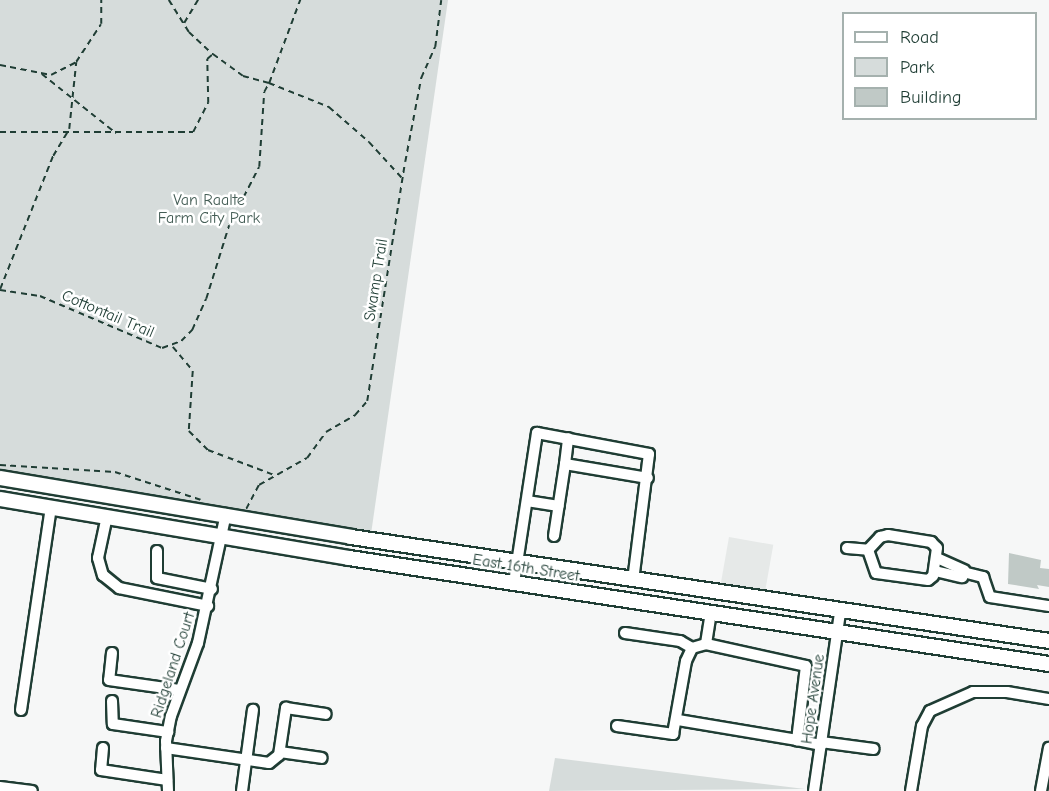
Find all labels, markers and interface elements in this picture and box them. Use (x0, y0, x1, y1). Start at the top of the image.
legend (842, 12, 1037, 120)
text: Road (900, 27, 939, 48)
text: Park (900, 57, 934, 78)
text: Building (900, 87, 962, 108)
park label: Van Raalte Farm City Park (158, 190, 260, 228)
street label: Swamp Trail (360, 237, 392, 323)
street label: Cottontail Trail (59, 286, 157, 342)
street label: East 16th Street (471, 550, 581, 586)
street label: Ridgeland Court (147, 610, 199, 720)
street label: Hope Avenue (797, 653, 829, 745)

